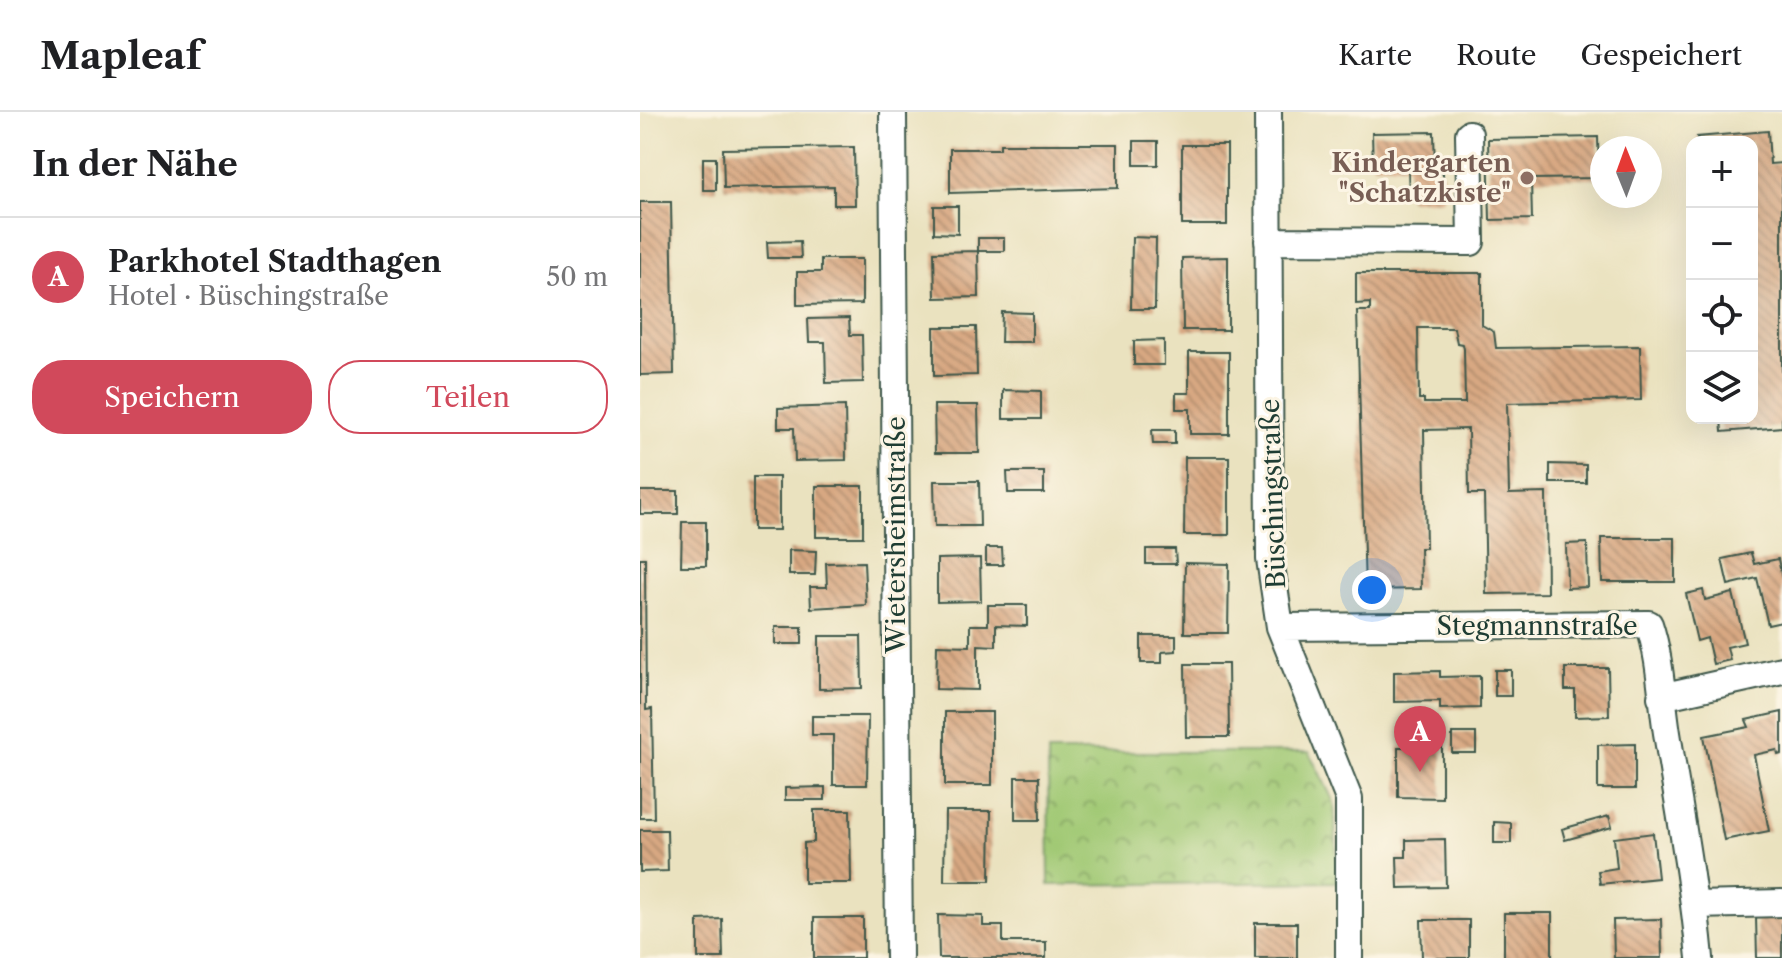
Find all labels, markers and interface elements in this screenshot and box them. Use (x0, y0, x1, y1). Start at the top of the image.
text: Mapleaf (40, 32, 202, 79)
text: Karte (1338, 38, 1412, 72)
text: Route (1456, 38, 1537, 72)
text: Gespeichert (1581, 38, 1742, 72)
north arrow (1590, 136, 1662, 208)
map controls (1686, 136, 1758, 424)
button: + (1686, 136, 1758, 208)
text: In der Nähe (32, 143, 238, 185)
place label: Kindergarten "Schatzkiste" (1331, 147, 1511, 209)
marker: Kindergarten "Schatzkiste" (1518, 169, 1536, 187)
button: − (1686, 208, 1758, 280)
text: Parkhotel Stadthagen (108, 243, 442, 280)
text: A (48, 261, 68, 293)
text: 50 m (546, 261, 608, 293)
text: Hotel · Büschingstraße (108, 280, 389, 312)
button: locate (1686, 280, 1758, 352)
button: layers (1686, 352, 1758, 424)
button: Speichern (32, 360, 312, 434)
button: Teilen (328, 360, 608, 434)
street label: Büschingstraße (1254, 398, 1292, 590)
street label: Wietersheimstraße (880, 416, 912, 655)
your location (1352, 570, 1392, 610)
street label: Stegmannstraße (1436, 610, 1638, 642)
pin: A (1394, 706, 1446, 772)

